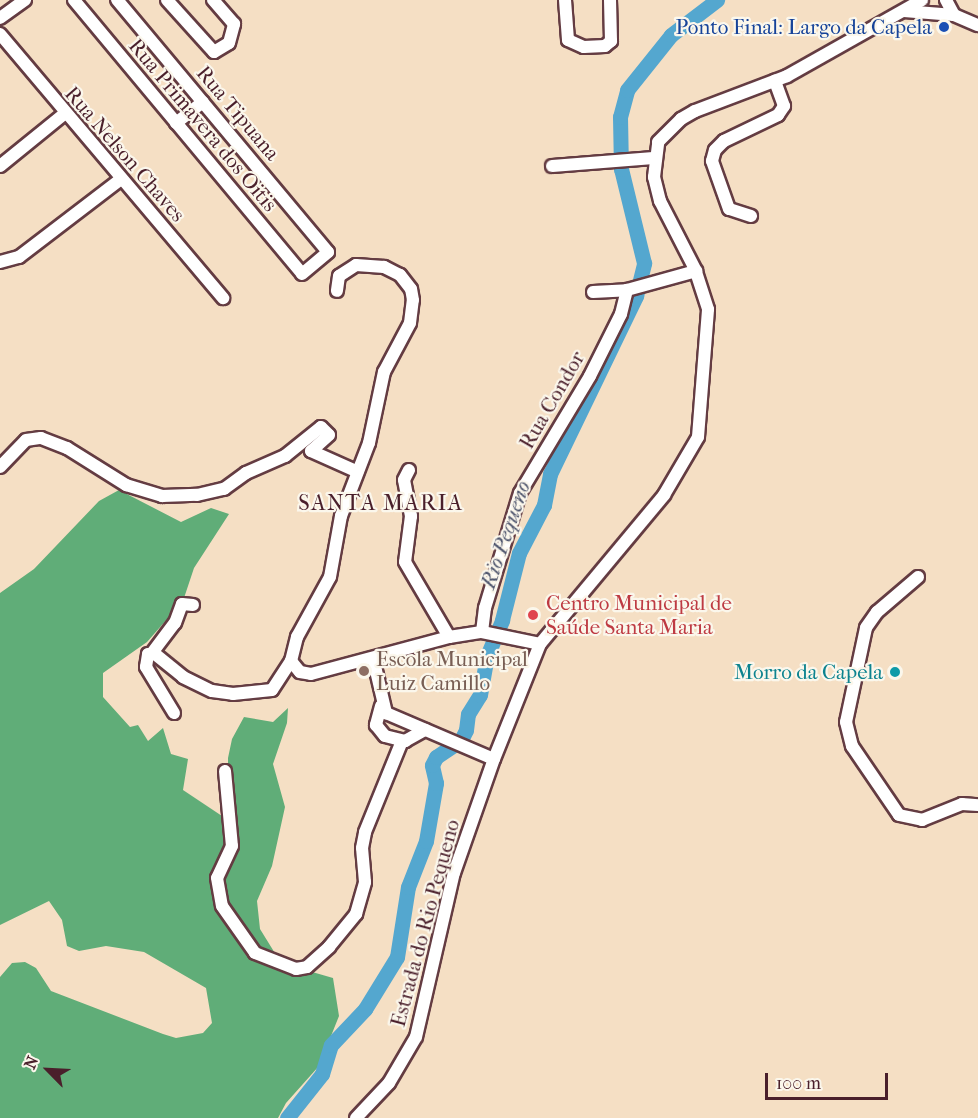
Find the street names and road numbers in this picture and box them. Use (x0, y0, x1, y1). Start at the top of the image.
street label: Rua Primavera dos Oitis (123, 34, 283, 216)
street label: Rua Tipuana (191, 61, 285, 165)
street label: Rua Nelson Chaves (59, 81, 191, 227)
street label: Rua Condor (514, 347, 590, 453)
street label: Estrada do Rio Pequeno (385, 817, 465, 1029)

